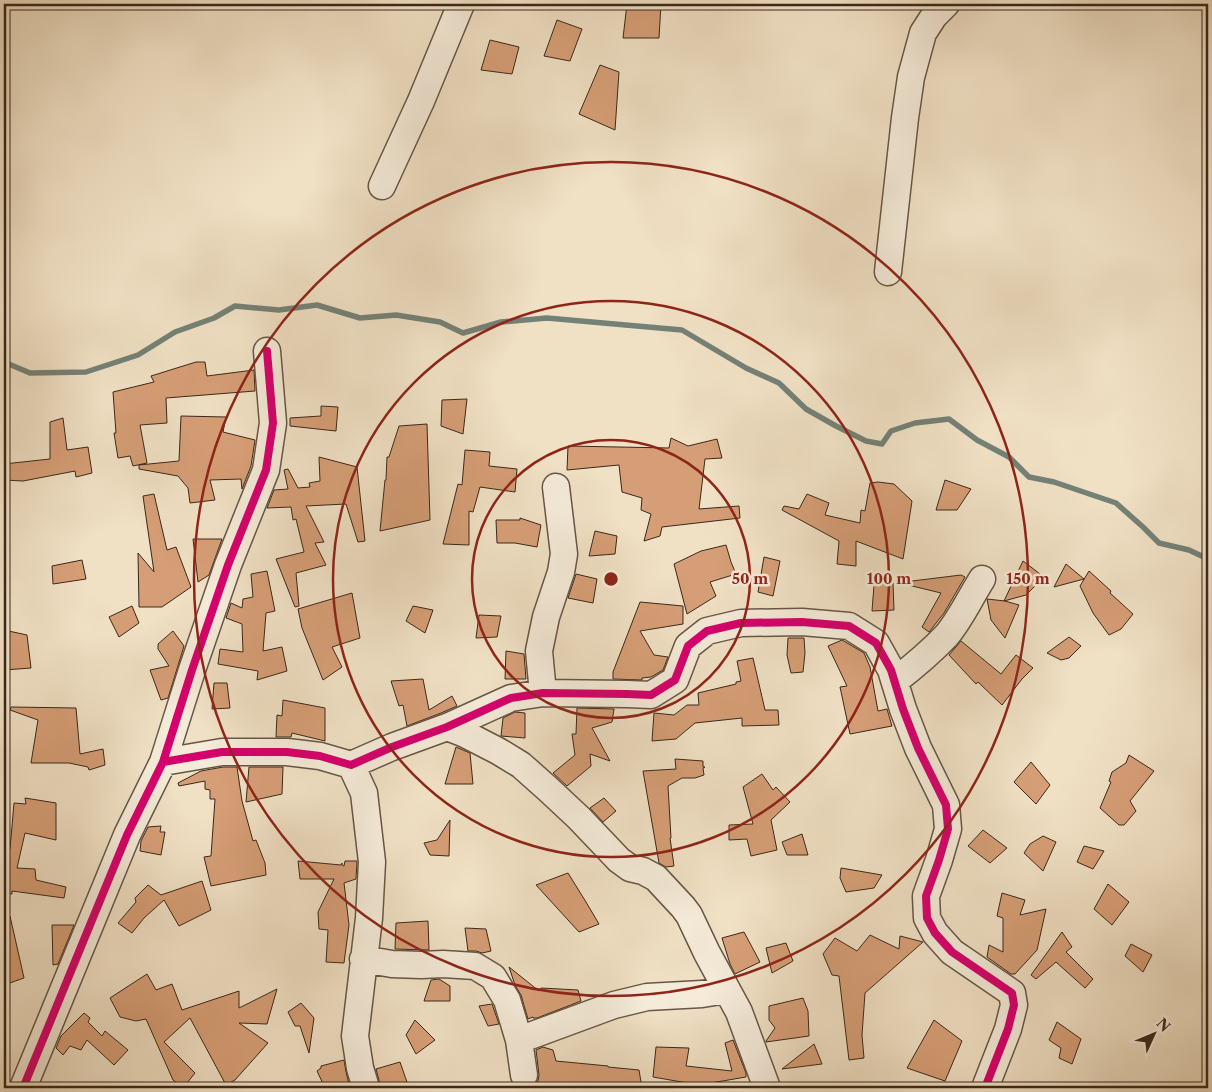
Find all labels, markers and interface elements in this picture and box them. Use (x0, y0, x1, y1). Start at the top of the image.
text: 50 m (732, 569, 768, 588)
text: 100 m (867, 569, 911, 588)
text: 150 m (1006, 569, 1050, 588)
centre of rings (602, 570, 620, 588)
north arrow (1130, 1010, 1180, 1060)
text: N (1153, 1014, 1174, 1036)

